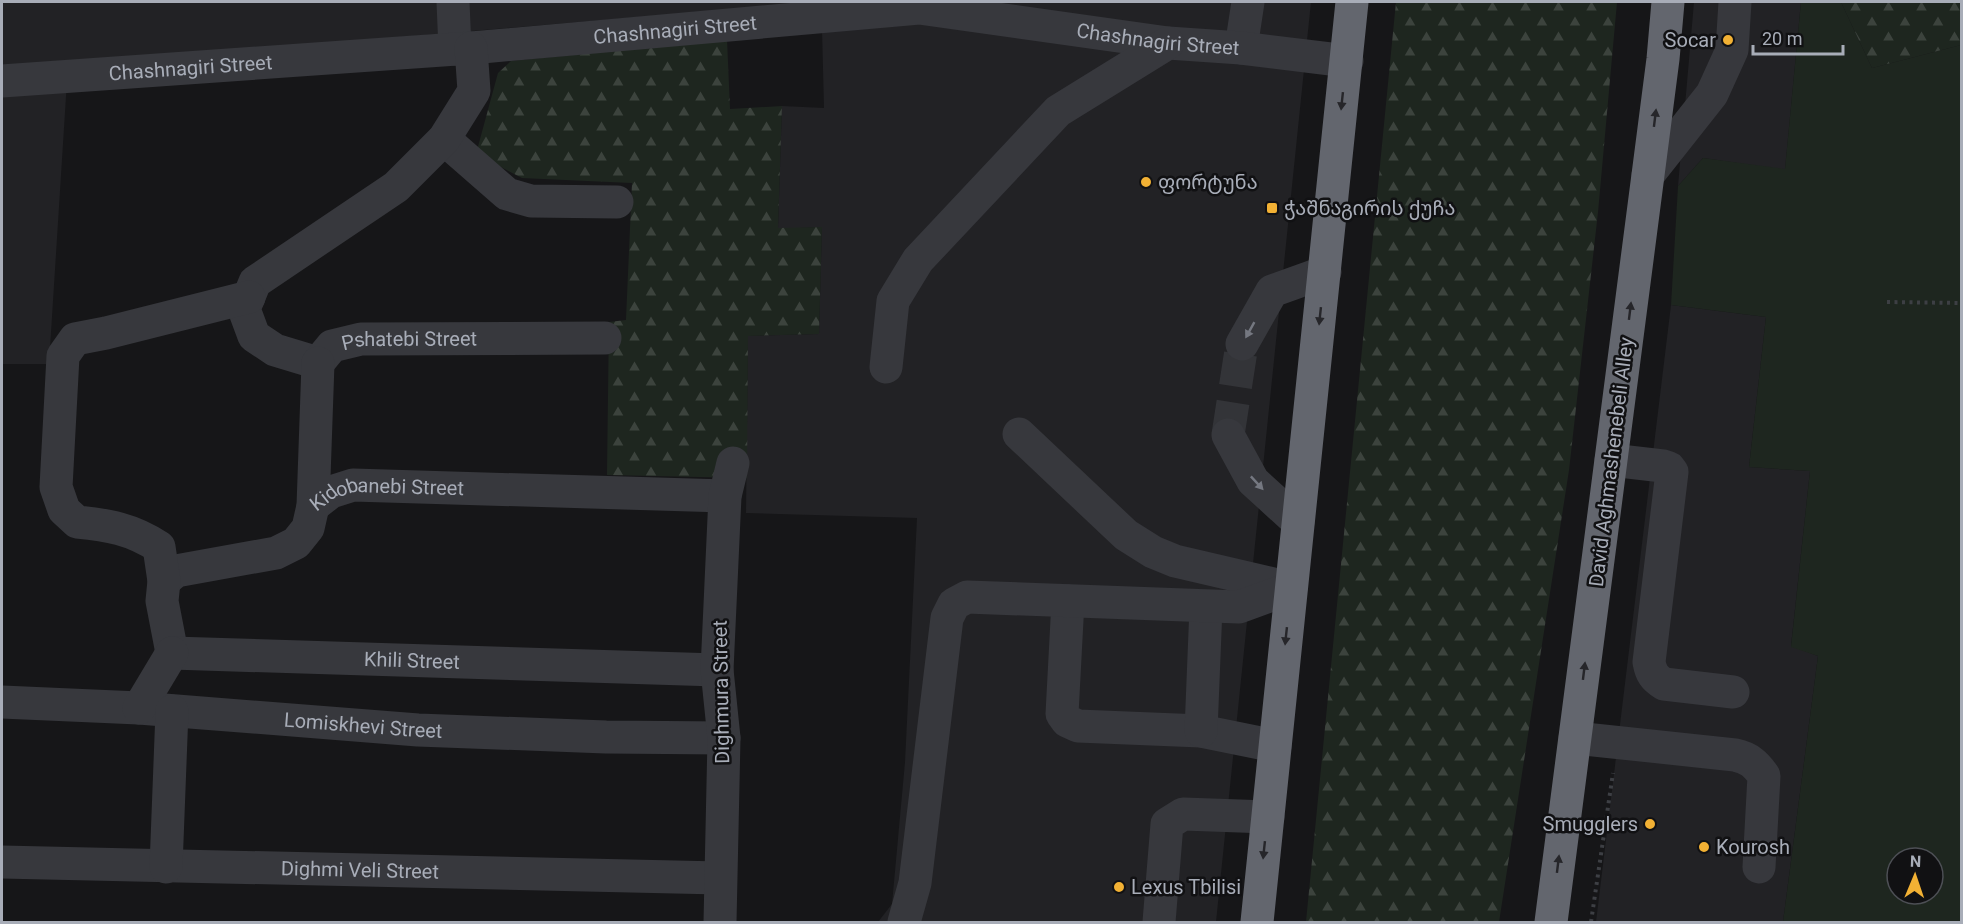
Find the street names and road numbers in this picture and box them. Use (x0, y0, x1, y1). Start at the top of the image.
street label: Chashnagiri Street (592, 11, 758, 49)
street label: Chashnagiri Street (1075, 18, 1240, 60)
street label: Chashnagiri Street (108, 50, 273, 85)
street label: Pshatebi Street (339, 327, 477, 355)
street label: David Aghmashenebeli Alley (1584, 335, 1638, 588)
street label: Kidobanebi Street (305, 472, 464, 516)
street label: Dighmura Street (708, 620, 734, 764)
street label: Khili Street (364, 647, 460, 674)
street label: Lomiskhevi Street (283, 707, 443, 743)
street label: Dighmi Veli Street (281, 856, 439, 884)

